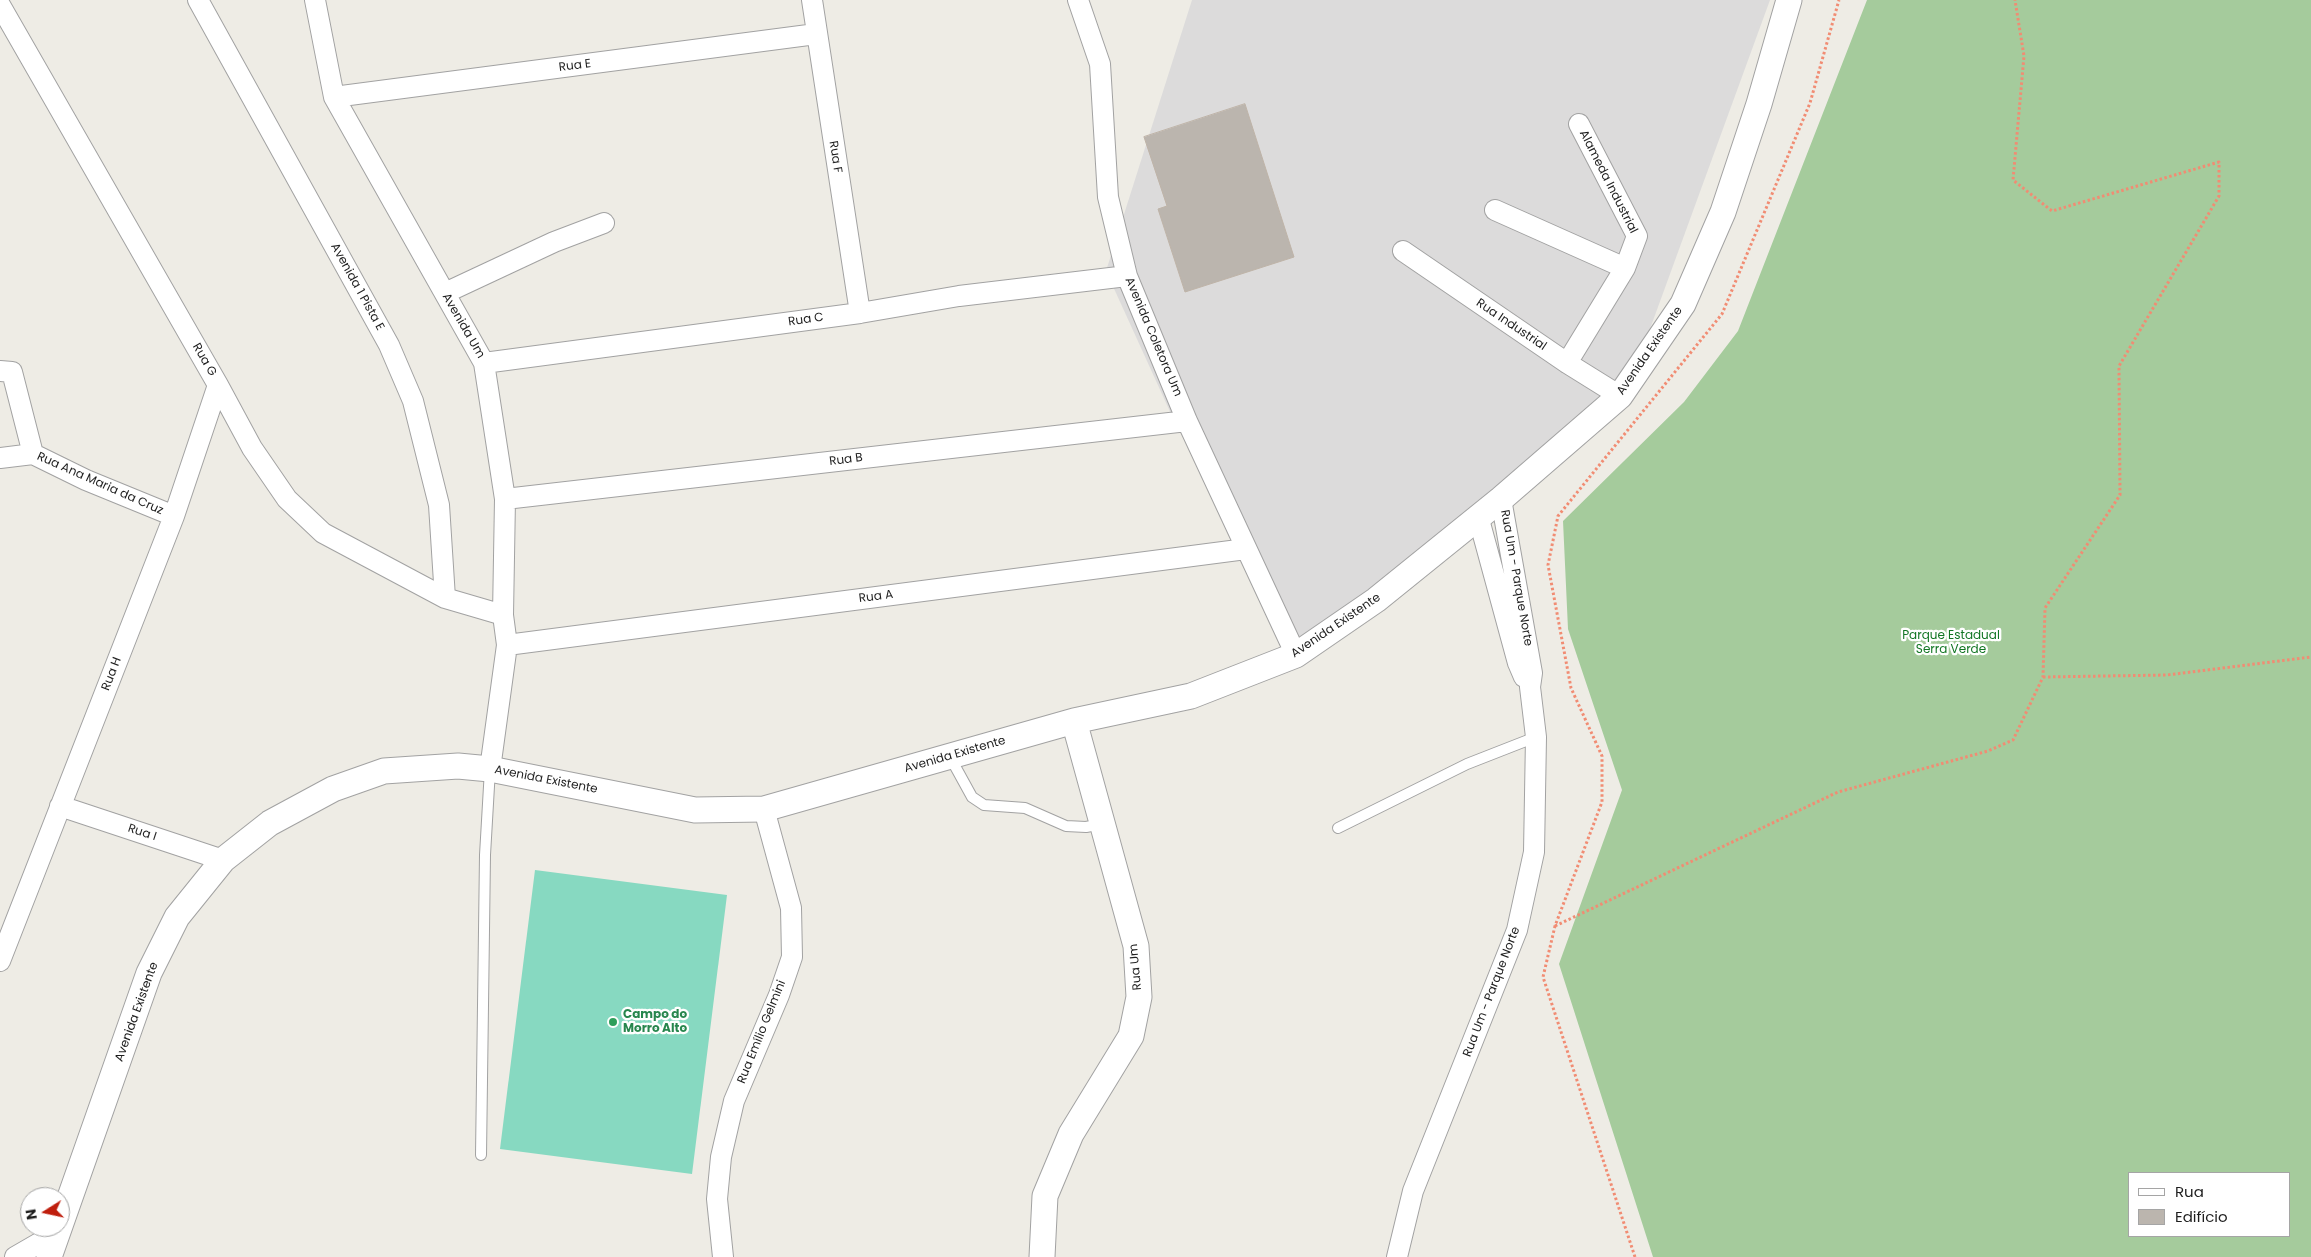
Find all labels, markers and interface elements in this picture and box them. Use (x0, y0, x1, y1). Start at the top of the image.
street label: Rua E (558, 57, 592, 75)
street label: Alameda Industrial (1576, 128, 1640, 236)
street label: Rua F (825, 140, 845, 174)
street label: Avenida 1 Pista E (327, 241, 387, 333)
street label: Avenida Coletora Um (1121, 275, 1185, 399)
street label: Avenida Um (439, 291, 487, 361)
street label: Rua Industrial (1473, 296, 1549, 354)
street label: Avenida Existente (1614, 304, 1686, 398)
street label: Rua C (787, 310, 825, 330)
street label: Rua G (189, 341, 219, 379)
street label: Rua Ana Maria da Cruz (35, 450, 165, 518)
street label: Rua B (828, 451, 864, 469)
street label: Rua Um - Parque Norte (1497, 509, 1535, 647)
street label: Rua A (858, 588, 894, 606)
street label: Avenida Existente (1289, 591, 1383, 661)
park label: Parque Estadual Serra Verde (1902, 629, 2000, 657)
street label: Rua H (99, 655, 125, 693)
street label: Avenida Existente (903, 734, 1007, 776)
street label: Avenida Existente (493, 763, 599, 797)
street label: Rua I (126, 822, 158, 844)
street label: Rua Um - Parque Norte (1461, 925, 1523, 1059)
street label: Rua Um (1127, 943, 1145, 991)
street label: Avenida Existente (112, 960, 162, 1064)
street label: Rua Emílio Gelmini (735, 978, 789, 1086)
place label: Campo do Morro Alto (623, 1008, 687, 1036)
marker: Campo do Morro Alto (607, 1016, 619, 1028)
legend (2128, 1172, 2291, 1237)
text: Rua (2175, 1181, 2204, 1202)
north arrow (20, 1187, 70, 1237)
text: Edifício (2175, 1206, 2228, 1227)
text: N (20, 1208, 42, 1221)

